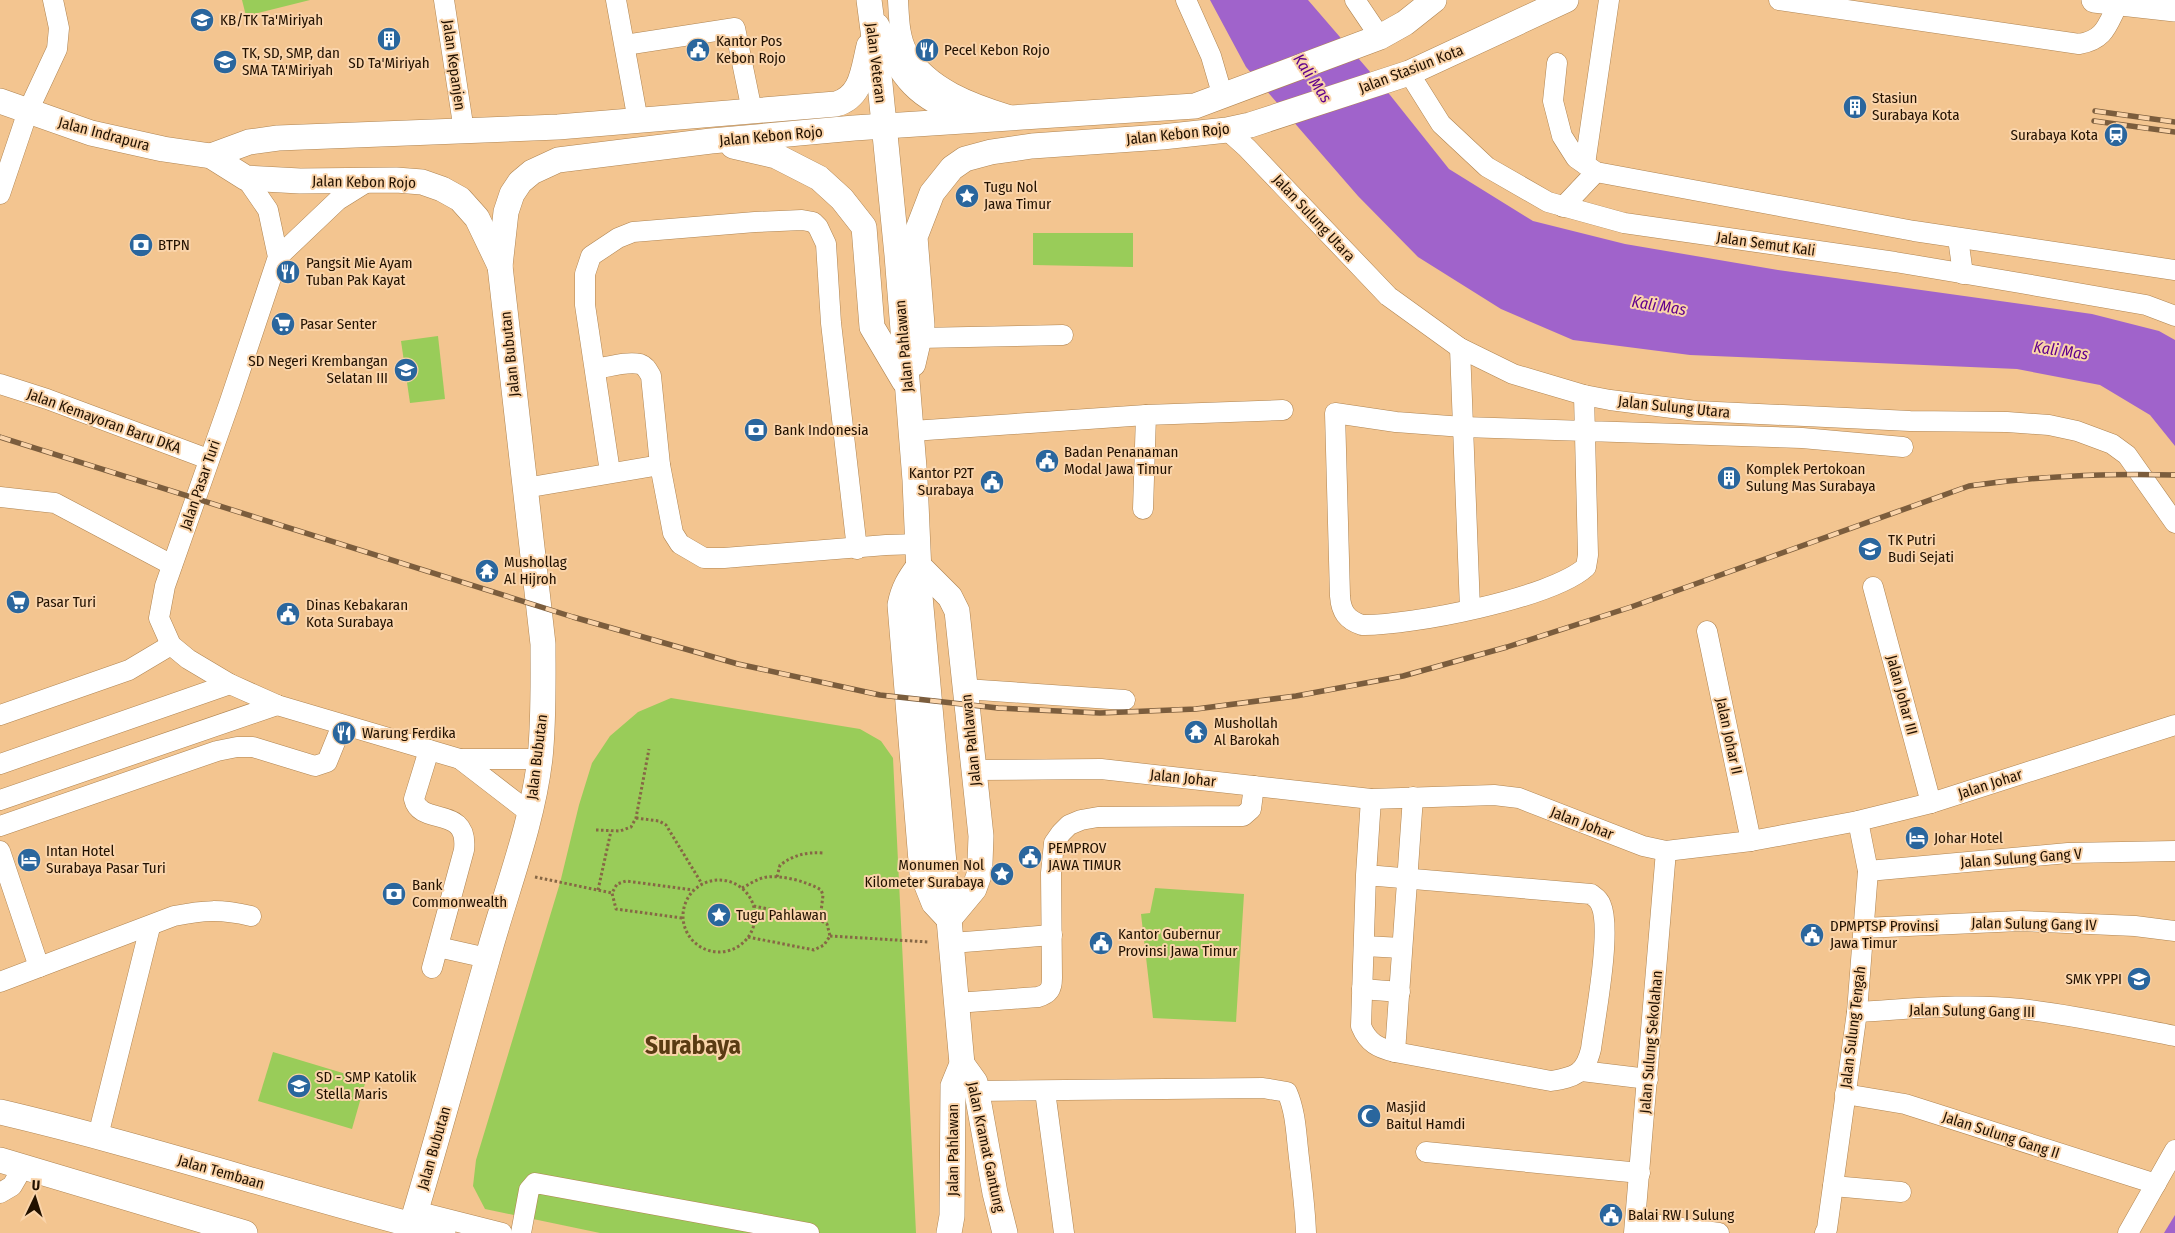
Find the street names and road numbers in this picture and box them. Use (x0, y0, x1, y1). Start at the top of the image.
street label: Jalan Kepanjen (439, 19, 469, 111)
street label: Jalan Veteran (862, 22, 890, 104)
street label: Jalan Stasiun Kota (1356, 41, 1466, 97)
street label: Jalan Indrapura (56, 113, 152, 155)
street label: Jalan Kebon Rojo (1125, 120, 1231, 148)
street label: Jalan Kebon Rojo (718, 122, 824, 149)
street label: Jalan Sulung Utara (1269, 171, 1359, 265)
street label: Jalan Kebon Rojo (312, 172, 416, 192)
street label: Jalan Semut Kali (1716, 228, 1816, 260)
street label: Jalan Pahlawan (891, 299, 917, 393)
street label: Jalan Bubutan (497, 310, 523, 398)
street label: Jalan Kemayoran Baru DKA (25, 385, 184, 457)
street label: Jalan Sulung Utara (1617, 392, 1731, 422)
street label: Jalan Pasar Turi (176, 438, 224, 532)
street label: Jalan Johar III (1883, 653, 1921, 737)
street label: Jalan Pahlawan (957, 693, 985, 787)
street label: Jalan Johar II (1712, 696, 1746, 776)
street label: Jalan Bubutan (523, 713, 551, 801)
street label: Jalan Johar (1956, 765, 2025, 803)
street label: Jalan Johar (1149, 766, 1218, 791)
street label: Jalan Johar (1548, 803, 1617, 844)
street label: Jalan Sulung Gang V (1960, 845, 2083, 871)
street label: Jalan Sulung Gang IV (1971, 914, 2097, 934)
street label: Jalan Sulung Tengah (1837, 965, 1869, 1089)
street label: Jalan Sulung Sekolahan (1636, 970, 1666, 1114)
street label: Jalan Sulung Gang III (1909, 1001, 2035, 1021)
street label: Jalan Kramat Gantung (963, 1080, 1009, 1214)
street label: Jalan Bubutan (414, 1104, 454, 1192)
street label: Jalan Pahlawan (944, 1104, 962, 1196)
street label: Jalan Sulung Gang II (1940, 1108, 2062, 1162)
street label: Jalan Tembaan (176, 1151, 266, 1193)

